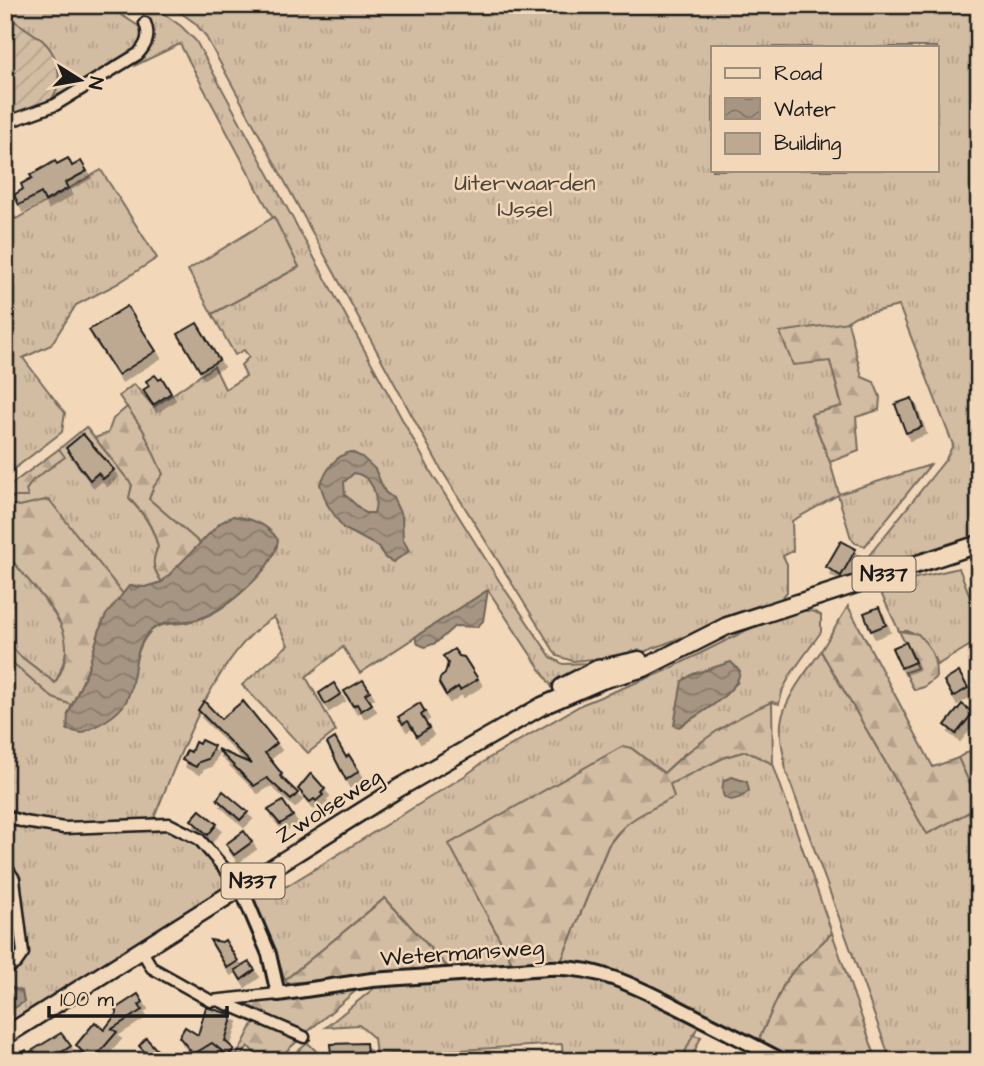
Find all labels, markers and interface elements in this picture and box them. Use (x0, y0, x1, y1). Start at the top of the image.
north arrow (46, 46, 116, 116)
legend (711, 46, 939, 172)
text: Road (774, 59, 822, 88)
text: N (81, 75, 110, 91)
text: Water (774, 95, 836, 124)
text: Building (774, 129, 842, 160)
park label: Uiterwaarden IJssel (454, 167, 596, 225)
road number: N337 (852, 556, 916, 592)
street label: Zwolseweg (270, 761, 389, 852)
road number: N337 (222, 864, 284, 898)
street label: Wetermansweg (379, 931, 545, 976)
scale bar (49, 975, 228, 1019)
text: 100 m (60, 985, 115, 1014)

